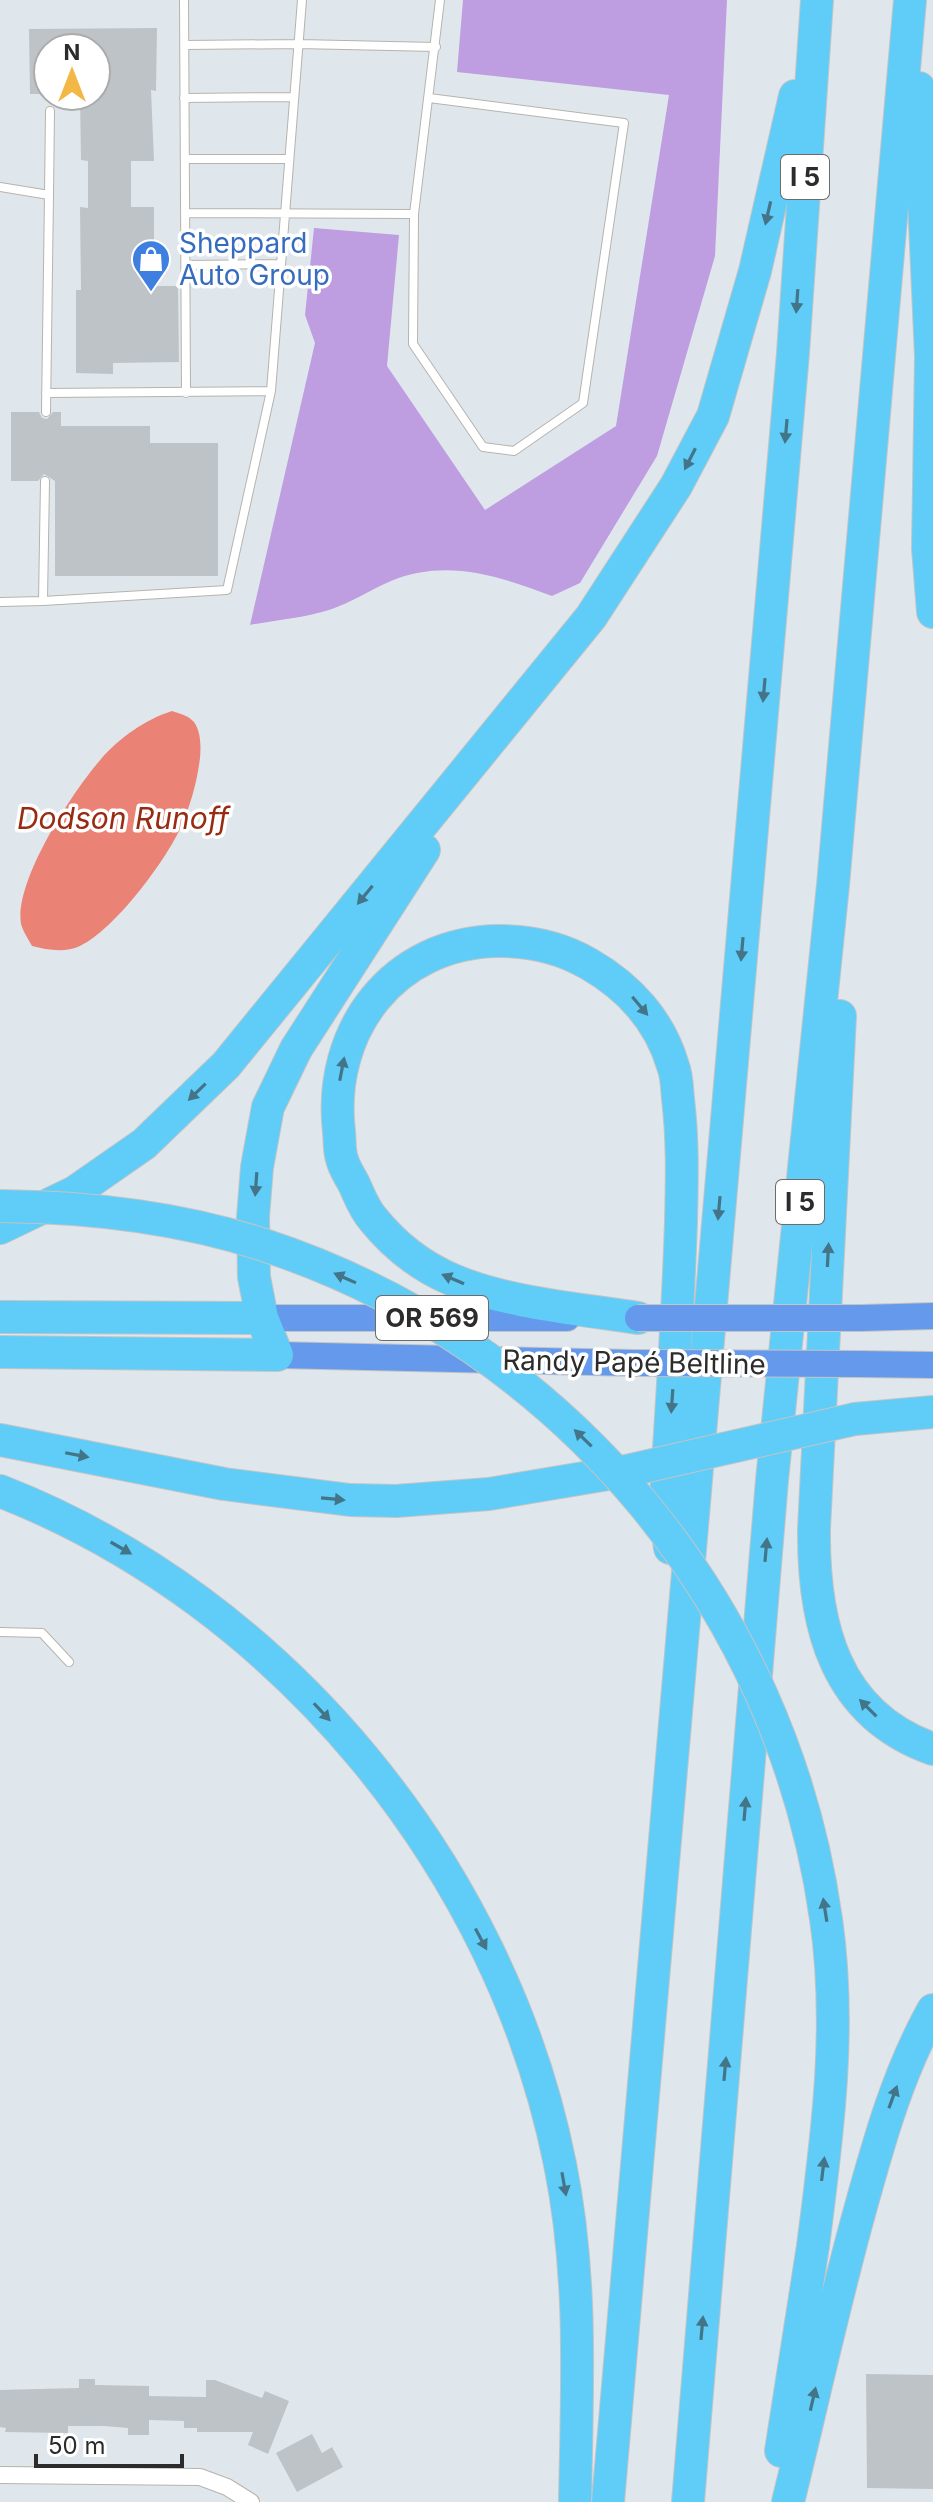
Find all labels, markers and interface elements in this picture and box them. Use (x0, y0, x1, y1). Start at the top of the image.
north arrow (32, 32, 112, 112)
text: N (64, 39, 80, 65)
road number: I 5 (781, 155, 829, 199)
one-way arrow (761, 200, 774, 225)
place label: Sheppard Auto Group (179, 226, 330, 292)
shop icon: Sheppard Auto Group (130, 238, 172, 293)
one-way arrow (790, 289, 803, 314)
one-way arrow (780, 419, 793, 444)
one-way arrow (683, 448, 696, 471)
one-way arrow (757, 678, 770, 703)
water label: Dodson Runoff (17, 800, 232, 836)
one-way arrow (357, 884, 374, 905)
one-way arrow (735, 937, 748, 962)
one-way arrow (632, 996, 649, 1017)
one-way arrow (336, 1057, 349, 1082)
one-way arrow (188, 1083, 207, 1101)
one-way arrow (249, 1171, 262, 1197)
road number: I 5 (776, 1180, 824, 1224)
one-way arrow (712, 1196, 725, 1221)
one-way arrow (822, 1242, 835, 1267)
one-way arrow (334, 1271, 357, 1284)
one-way arrow (441, 1272, 465, 1285)
road number: OR 569 (376, 1296, 488, 1340)
street label: Randy Papé Beltline (502, 1343, 766, 1381)
one-way arrow (665, 1389, 678, 1414)
one-way arrow (574, 1429, 593, 1447)
one-way arrow (64, 1449, 89, 1462)
one-way arrow (321, 1492, 346, 1505)
one-way arrow (760, 1537, 773, 1562)
one-way arrow (109, 1542, 132, 1555)
one-way arrow (859, 1699, 878, 1718)
one-way arrow (312, 1702, 330, 1721)
one-way arrow (739, 1797, 752, 1822)
one-way arrow (818, 1897, 830, 1922)
one-way arrow (475, 1927, 488, 1950)
one-way arrow (718, 2056, 731, 2081)
one-way arrow (888, 2085, 900, 2109)
one-way arrow (817, 2156, 830, 2181)
one-way arrow (558, 2172, 570, 2197)
one-way arrow (696, 2315, 709, 2340)
one-way arrow (807, 2386, 820, 2411)
scale bar (36, 2418, 182, 2468)
text: 50 m (48, 2431, 106, 2460)

